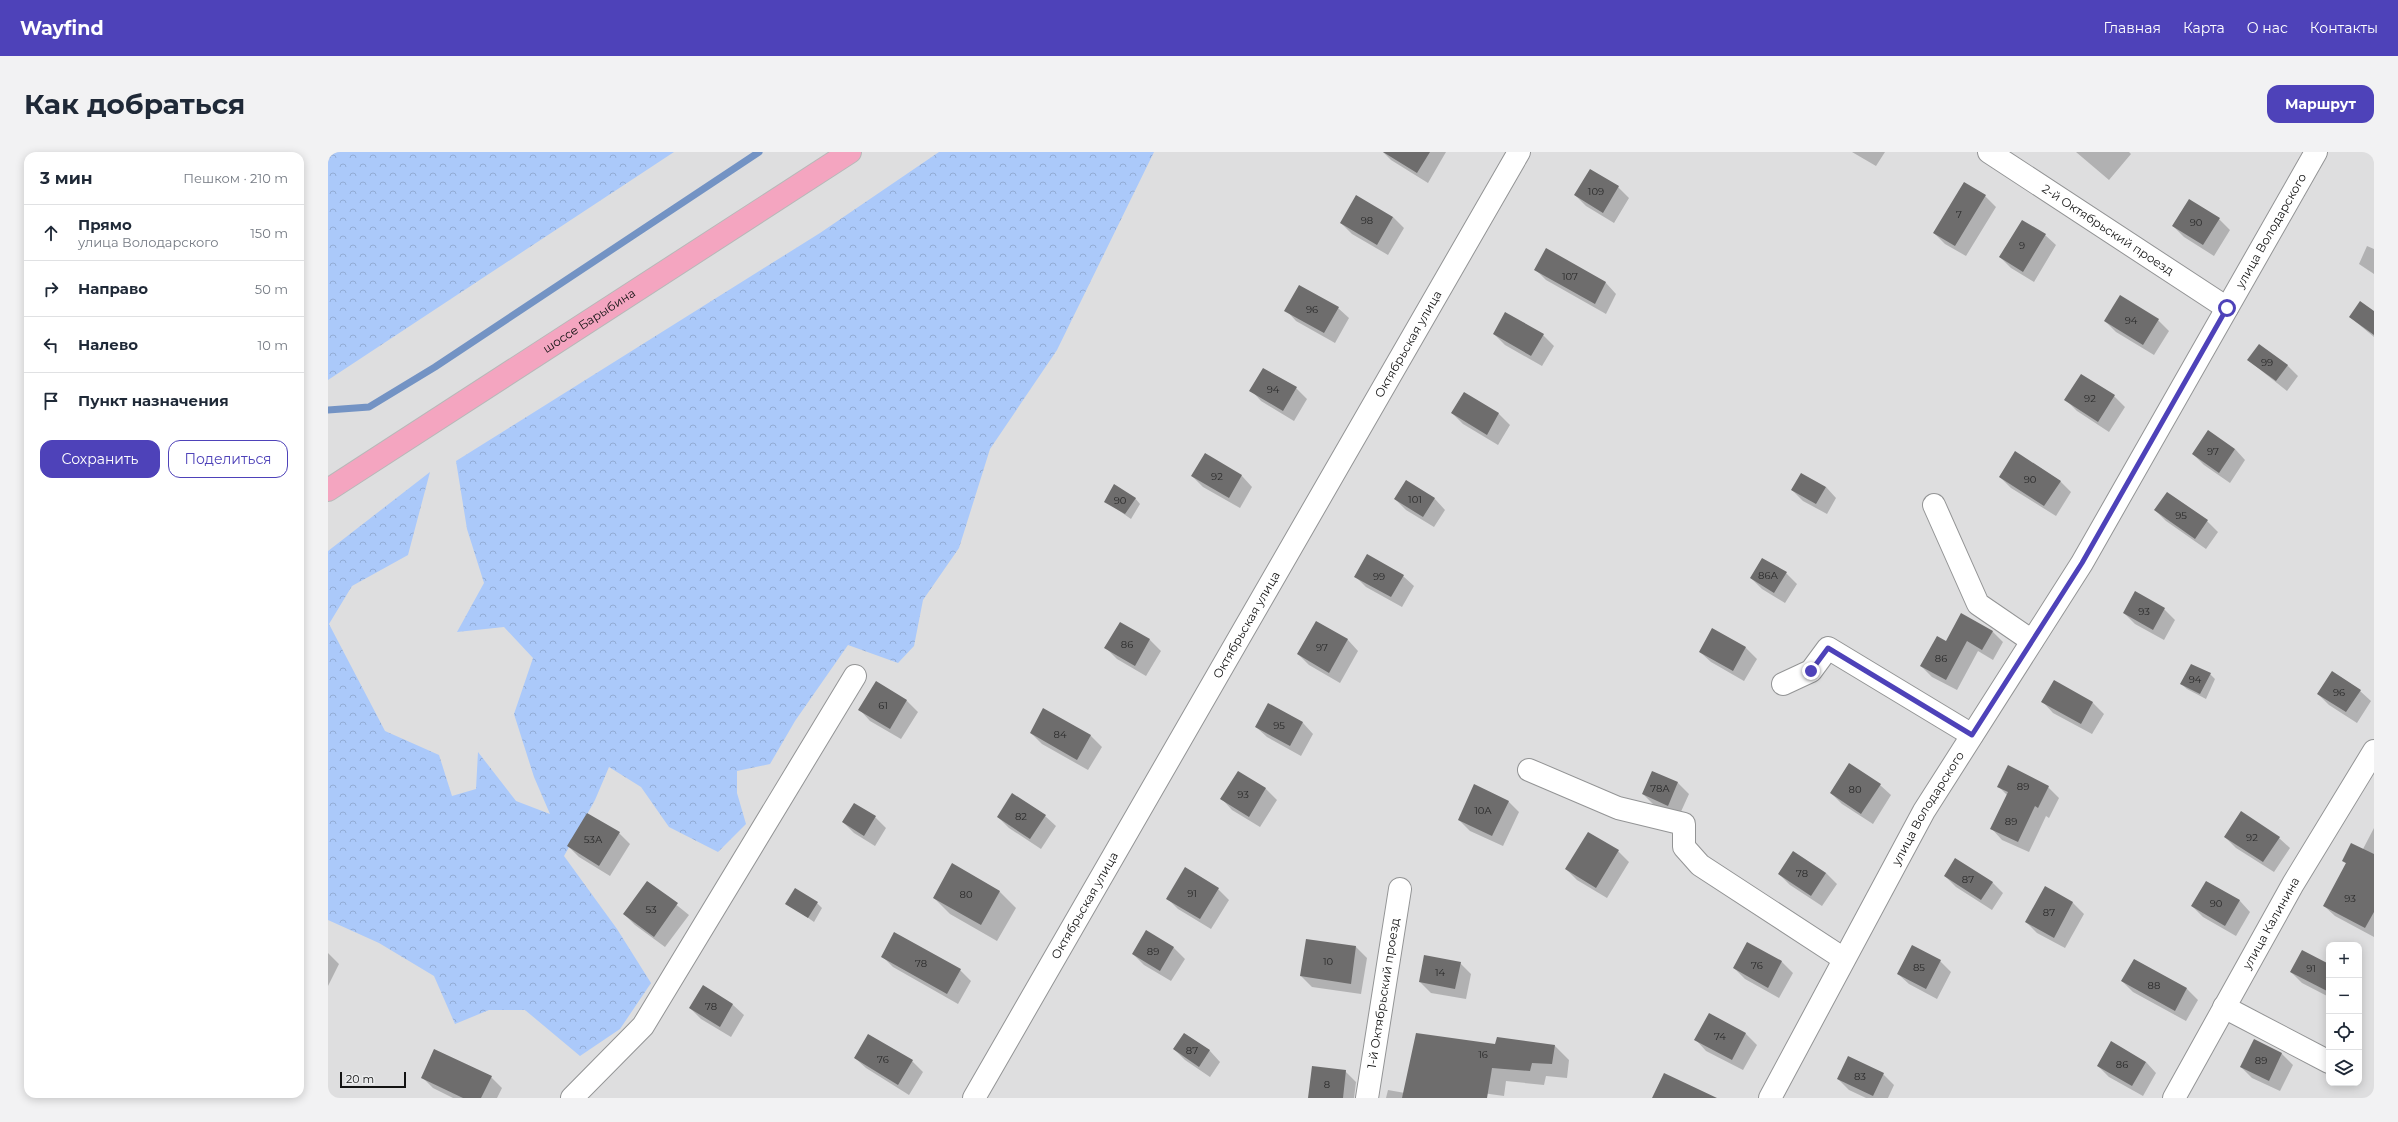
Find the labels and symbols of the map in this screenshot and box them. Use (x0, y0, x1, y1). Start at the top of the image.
street label: улица Володарского (2232, 170, 2309, 292)
street label: 2-й Октябрьский проезд (2039, 181, 2177, 278)
house number: 109 (1588, 185, 1604, 198)
house number: 7 (1956, 208, 1962, 221)
house number: 98 (1361, 214, 1373, 227)
house number: 90 (2190, 216, 2203, 229)
house number: 9 (2019, 239, 2025, 252)
house number: 107 (1562, 270, 1578, 283)
street label: шоссе Барыбина (540, 285, 638, 356)
street label: Октябрьская улица (1371, 288, 1445, 400)
route start (2218, 299, 2236, 317)
house number: 96 (1306, 303, 1318, 316)
house number: 94 (2125, 314, 2138, 327)
house number: 99 (2261, 356, 2273, 369)
house number: 94 (1267, 383, 1280, 396)
house number: 92 (2084, 392, 2096, 405)
house number: 97 (2207, 445, 2219, 458)
house number: 92 (1211, 470, 1223, 483)
house number: 90 (2024, 473, 2037, 486)
house number: 101 (1408, 493, 1422, 506)
house number: 90 (1114, 494, 1127, 507)
house number: 95 (2175, 509, 2187, 522)
street label: Октябрьская улица (1209, 568, 1283, 681)
house number: 86А (1758, 569, 1779, 582)
house number: 99 (1373, 570, 1385, 583)
house number: 93 (2138, 605, 2150, 618)
house number: 86 (1121, 638, 1133, 651)
house number: 97 (1316, 641, 1328, 654)
house number: 86 (1935, 652, 1947, 665)
route end (1802, 662, 1820, 680)
house number: 94 (2189, 673, 2202, 686)
house number: 96 (2333, 686, 2345, 699)
house number: 61 (878, 699, 888, 712)
house number: 95 (1273, 719, 1285, 732)
house number: 84 (1054, 728, 1067, 741)
street label: улица Володарского (1888, 748, 1967, 869)
house number: 89 (2017, 780, 2029, 793)
house number: 78А (1650, 782, 1670, 795)
house number: 80 (1849, 783, 1862, 796)
house number: 93 (1237, 788, 1249, 801)
house number: 10А (1474, 804, 1492, 817)
house number: 82 (1015, 810, 1027, 823)
house number: 89 (2005, 815, 2017, 828)
house number: 92 (2246, 831, 2258, 844)
house number: 53А (584, 833, 603, 846)
street label: Октябрьская улица (1048, 849, 1121, 962)
house number: 78 (1796, 867, 1808, 880)
house number: 87 (1962, 873, 1974, 886)
street label: улица Калинина (2239, 874, 2302, 973)
house number: 91 (1187, 887, 1197, 900)
house number: 80 (960, 888, 973, 901)
house number: 93 (2344, 892, 2356, 905)
house number: 90 (2210, 897, 2223, 910)
house number: 53 (645, 903, 657, 916)
house number: 87 (2043, 906, 2055, 919)
street label: 1-й Октябрьский проезд (1364, 917, 1402, 1070)
house number: 89 (1147, 945, 1159, 958)
house number: 10 (1323, 955, 1333, 968)
house number: 78 (915, 957, 927, 970)
house number: 76 (1751, 959, 1763, 972)
house number: 85 (1913, 961, 1925, 974)
house number: 91 (2306, 962, 2316, 975)
house number: 14 (1435, 966, 1445, 979)
house number: 88 (2148, 979, 2160, 992)
house number: 78 (705, 1000, 717, 1013)
house number: 74 (1714, 1030, 1726, 1043)
house number: 87 (1186, 1044, 1198, 1057)
house number: 16 (1478, 1048, 1488, 1061)
house number: 76 (877, 1053, 889, 1066)
house number: 89 (2255, 1054, 2267, 1067)
house number: 86 (2116, 1058, 2128, 1071)
scale bar (340, 1070, 406, 1089)
house number: 83 (1854, 1070, 1866, 1083)
house number: 8 (1324, 1078, 1330, 1091)

